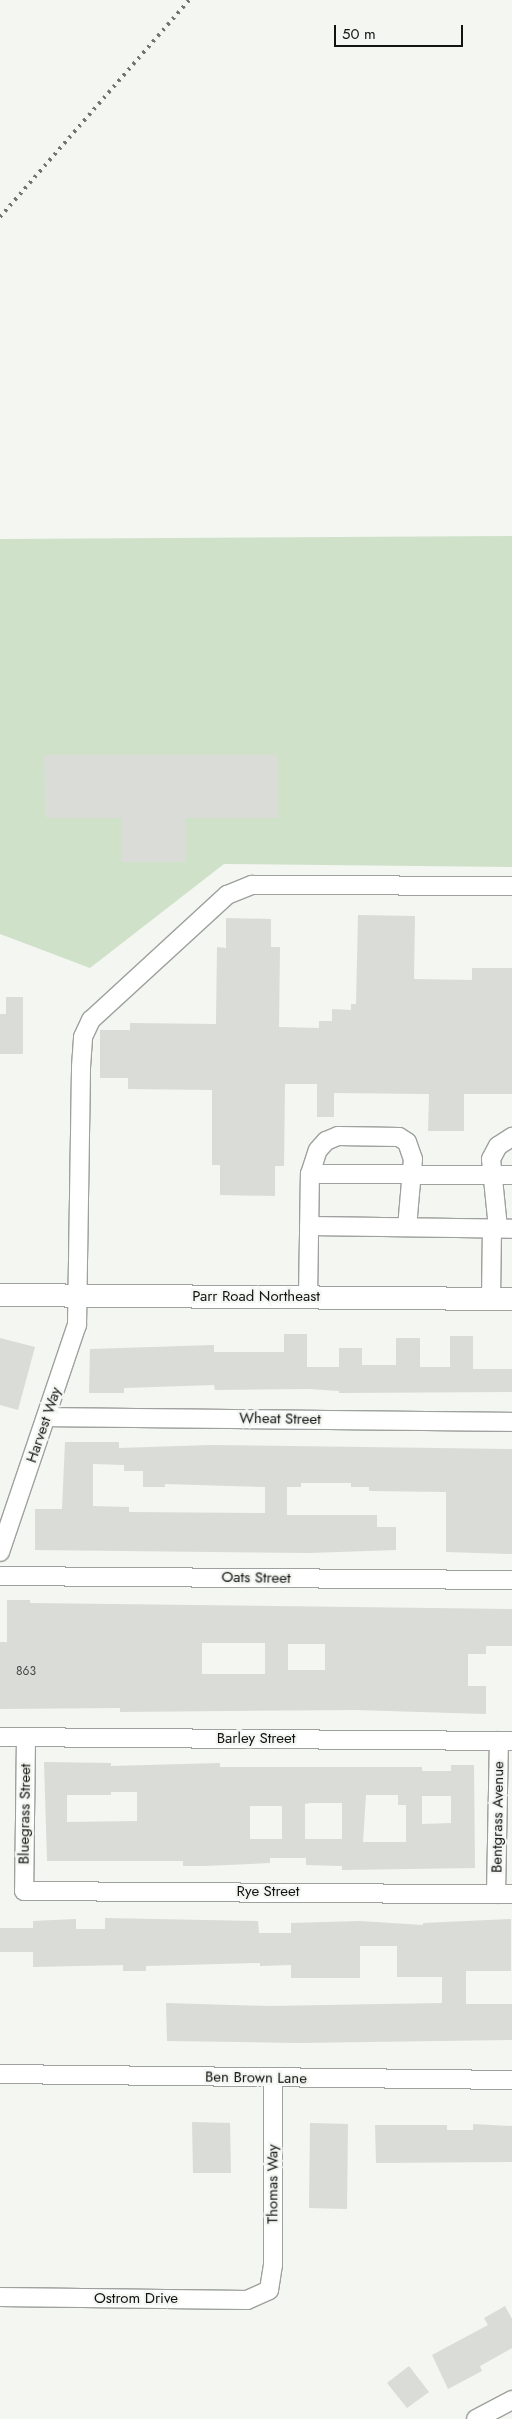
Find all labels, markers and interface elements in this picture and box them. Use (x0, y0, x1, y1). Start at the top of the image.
scale bar (337, 15, 466, 47)
text: 50 m (342, 23, 376, 45)
street label: Parr Road Northeast (192, 1288, 320, 1306)
street label: Harvest Way (23, 1385, 65, 1465)
street label: Wheat Street (239, 1409, 321, 1429)
street label: Oats Street (221, 1568, 291, 1588)
house number: 863 (16, 1665, 36, 1679)
street label: Barley Street (217, 1730, 295, 1748)
street label: Bentgrass Avenue (488, 1761, 508, 1873)
street label: Bluegrass Street (15, 1763, 35, 1865)
street label: Rye Street (237, 1883, 299, 1901)
street label: Ben Brown Lane (205, 2068, 307, 2088)
street label: Thomas Way (264, 2144, 282, 2224)
street label: Ostrom Drive (94, 2290, 178, 2308)

